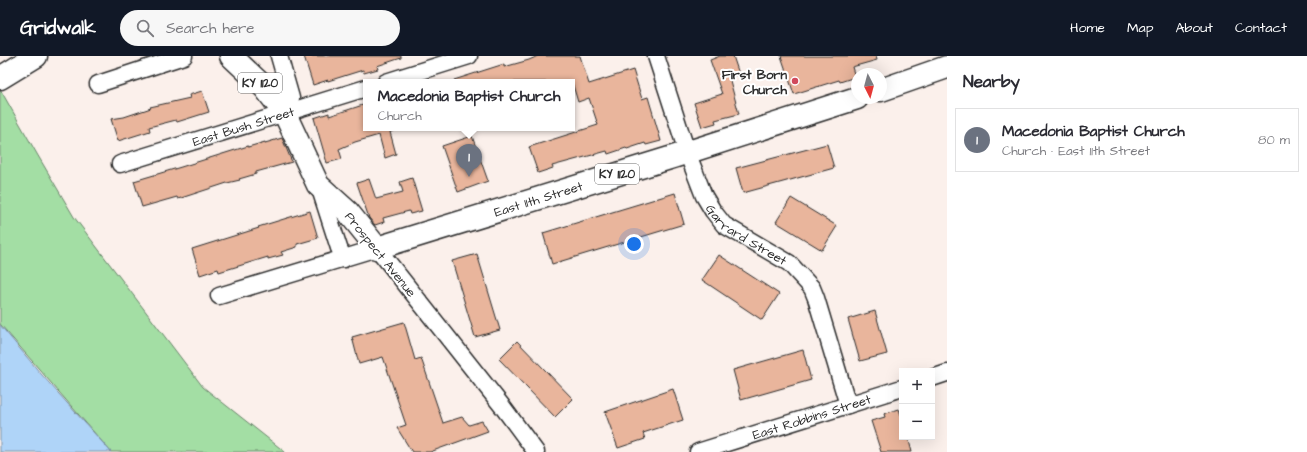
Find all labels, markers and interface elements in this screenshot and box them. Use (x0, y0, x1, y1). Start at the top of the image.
search box (120, 10, 400, 46)
text: Gridwalk (20, 15, 96, 42)
icon: search (134, 17, 156, 39)
text: Search here (166, 18, 254, 39)
text: Home (1070, 18, 1105, 38)
text: Map (1127, 18, 1153, 38)
text: About (1175, 18, 1213, 38)
text: Contact (1235, 18, 1287, 38)
place label: First Born Church (722, 66, 788, 99)
north arrow (851, 68, 887, 104)
text: Nearby (963, 70, 1020, 94)
road number: KY 1120 (238, 73, 282, 93)
marker: First Born Church (790, 76, 800, 86)
popup (363, 79, 575, 131)
text: Macedonia Baptist Church (378, 86, 560, 107)
street label: East Bush Street (190, 102, 297, 151)
text: Church (378, 107, 422, 125)
text: Macedonia Baptist Church (1002, 121, 1185, 142)
text: 1 (976, 131, 978, 149)
text: 80 m (1258, 131, 1290, 149)
text: Church · East 11th Street (1002, 142, 1150, 160)
pin: 1 (456, 144, 482, 177)
road number: KY 1120 (595, 164, 639, 184)
street label: East 11th Street (492, 177, 586, 221)
street label: Garrard Street (701, 201, 790, 270)
street label: Prospect Avenue (340, 208, 420, 301)
your location (624, 234, 644, 254)
map controls (899, 368, 935, 440)
button: + (899, 368, 935, 404)
street label: East Robbins Street (750, 390, 874, 444)
button: − (899, 404, 935, 440)

